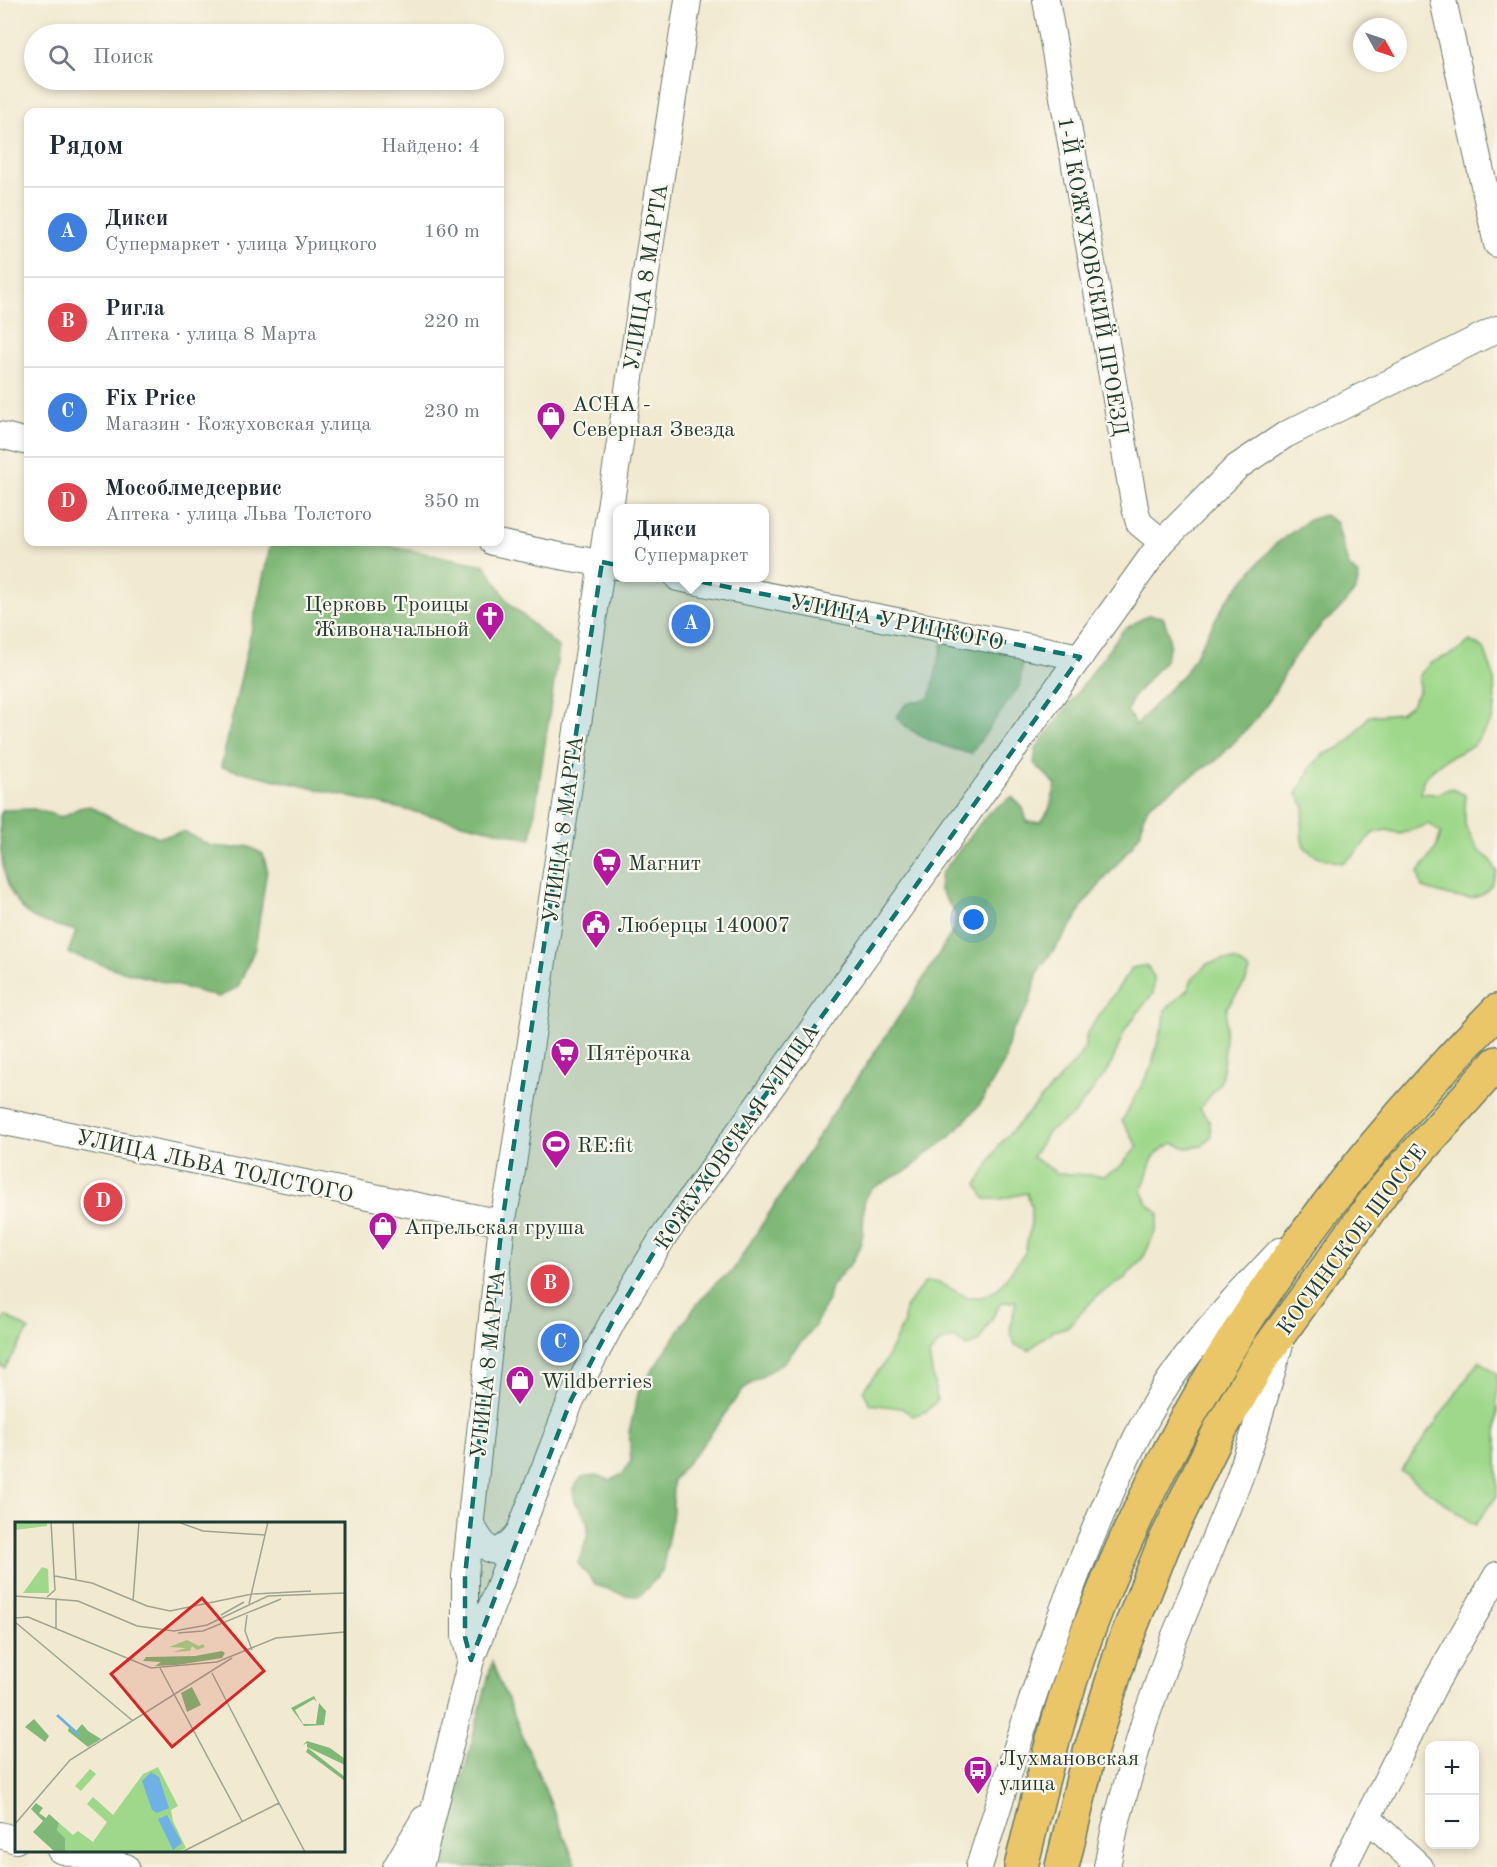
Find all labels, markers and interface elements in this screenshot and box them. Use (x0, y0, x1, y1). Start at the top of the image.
north arrow (1353, 18, 1407, 72)
search box (24, 24, 504, 90)
icon: search (45, 41, 78, 74)
text: Поиск (93, 46, 154, 68)
street label: 1-Й КОЖУХОВСКИЙ ПРОЕЗД (1053, 114, 1135, 438)
text: Рядом (48, 134, 123, 160)
text: Найдено: 4 (381, 137, 480, 157)
street label: УЛИЦА 8 МАРТА (621, 182, 673, 373)
text: Дикси (105, 208, 168, 230)
text: A (60, 222, 75, 242)
text: 160 m (424, 222, 480, 242)
text: Супермаркет · улица Урицкого (105, 235, 377, 255)
text: Ригла (105, 298, 165, 320)
text: B (60, 312, 75, 332)
text: 220 m (424, 312, 480, 332)
text: Аптека · улица 8 Марта (105, 325, 317, 345)
text: Fix Price (105, 388, 196, 410)
place label: АСНА - Северная Звезда (572, 394, 735, 441)
shop icon: АСНА - Северная Звезда (535, 400, 567, 442)
text: C (61, 402, 74, 422)
text: 230 m (424, 402, 480, 422)
text: Магазин · Кожуховская улица (105, 415, 371, 435)
text: Мособлмедсервис (105, 478, 282, 500)
text: D (60, 492, 75, 512)
text: 350 m (424, 492, 480, 512)
popup (613, 504, 769, 582)
text: Аптека · улица Льва Толстого (105, 505, 372, 525)
text: Дикси (634, 519, 697, 541)
text: Супермаркет (634, 546, 748, 566)
street label: УЛИЦА УРИЦКОГО (788, 591, 1005, 654)
place label: Церковь Троицы Живоначальной (305, 594, 469, 641)
church icon: Церковь Троицы Живоначальной (474, 600, 506, 642)
pin: A (672, 602, 710, 646)
street label: УЛИЦА 8 МАРТА (540, 734, 588, 925)
supermarket icon: Магнит (591, 846, 623, 888)
place label: Магнит (628, 853, 701, 875)
your location (959, 905, 988, 934)
public building icon: Люберцы 140007 (580, 908, 612, 950)
place label: Люберцы 140007 (617, 915, 790, 937)
street label: КОЖУХОВСКАЯ УЛИЦА (651, 1020, 824, 1254)
supermarket icon: Пятёрочка (549, 1036, 581, 1078)
place label: Пятёрочка (586, 1043, 691, 1065)
street label: УЛИЦА ЛЬВА ТОЛСТОГО (74, 1127, 355, 1207)
sports icon: RE:fit (540, 1128, 572, 1170)
place label: RE:fit (577, 1135, 633, 1157)
street label: КОСИНСКОЕ ШОССЕ (1274, 1141, 1431, 1340)
pin: D (84, 1180, 122, 1224)
shop icon: Апрельская груша (367, 1210, 399, 1252)
place label: Апрельская груша (404, 1217, 585, 1239)
pin: B (530, 1262, 570, 1306)
street label: УЛИЦА 8 МАРТА (468, 1269, 510, 1460)
pin: C (540, 1320, 580, 1366)
shop icon: Wildberries (504, 1364, 536, 1406)
place label: Wildberries (541, 1371, 652, 1393)
inset map (15, 1522, 345, 1852)
map controls (1425, 1741, 1479, 1849)
button: + (1425, 1741, 1479, 1795)
place label: Лухмановская улица (999, 1748, 1139, 1795)
bus stop icon: Лухмановская улица (962, 1754, 994, 1796)
button: − (1425, 1795, 1479, 1849)

